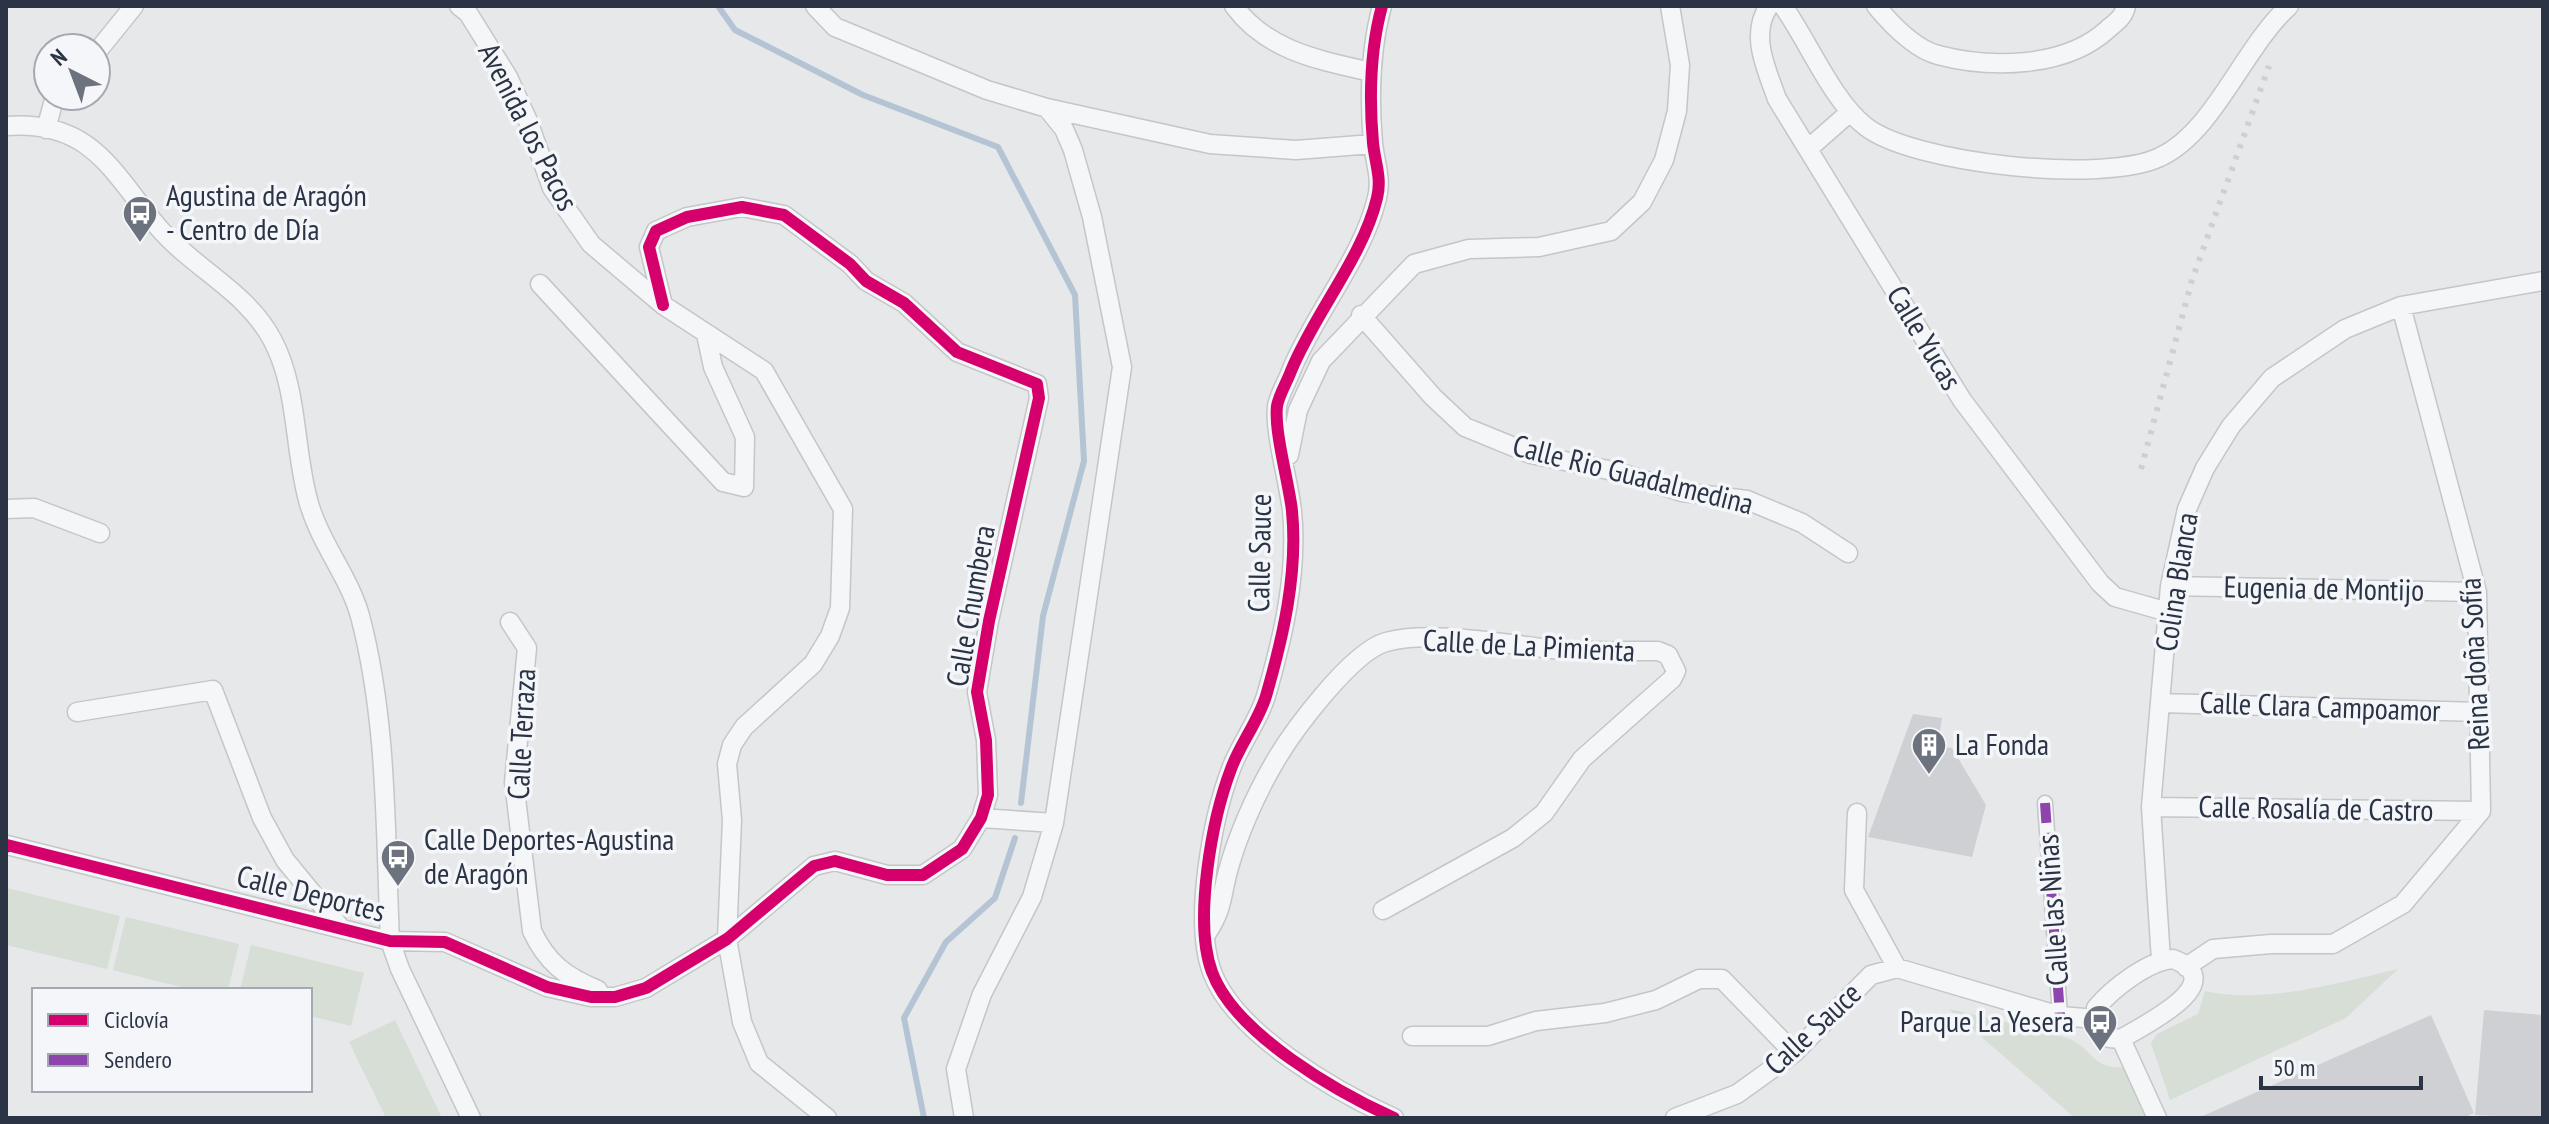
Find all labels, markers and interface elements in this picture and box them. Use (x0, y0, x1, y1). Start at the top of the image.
north arrow (32, 32, 112, 112)
street label: Avenida los Pacos (470, 36, 588, 217)
text: N (45, 43, 72, 72)
place label: Agustina de Aragón - Centro de Día (166, 175, 367, 248)
bus stop icon: Agustina de Aragón - Centro de Día (121, 194, 159, 244)
street label: Calle Yucas (1879, 278, 1972, 397)
street label: Calle Rio Guadalmedina (1509, 425, 1758, 522)
street label: Calle Sauce (1238, 493, 1279, 613)
street label: Colina Blanca (2145, 510, 2206, 654)
street label: Calle Chumbera (936, 522, 1003, 689)
street label: Eugenia de Montijo (2223, 566, 2425, 609)
street label: Reina doña Sofía (2450, 577, 2497, 751)
street label: Calle de La Pimienta (1422, 619, 1636, 670)
street label: Calle Terraza (498, 667, 543, 800)
street label: Calle Clara Campoamor (2199, 682, 2442, 729)
place label: La Fonda (1955, 724, 2049, 763)
building icon: La Fonda (1910, 726, 1948, 776)
street label: Calle Rosalía de Castro (2198, 786, 2434, 829)
place label: Calle Deportes-Agustina de Aragón (424, 819, 674, 892)
street label: Calle las Niñas (2027, 833, 2076, 987)
bus stop icon: Calle Deportes-Agustina de Aragón (379, 838, 417, 888)
street label: Calle Deportes (233, 855, 390, 930)
street label: Calle Sauce (1755, 973, 1869, 1083)
legend (32, 988, 312, 1092)
place label: Parque La Yesera (1900, 1001, 2074, 1040)
bus stop icon: Parque La Yesera (2081, 1003, 2119, 1053)
text: Ciclovía (104, 1004, 169, 1035)
scale bar (2261, 1040, 2421, 1090)
text: Sendero (104, 1044, 172, 1075)
text: 50 m (2273, 1052, 2315, 1083)

